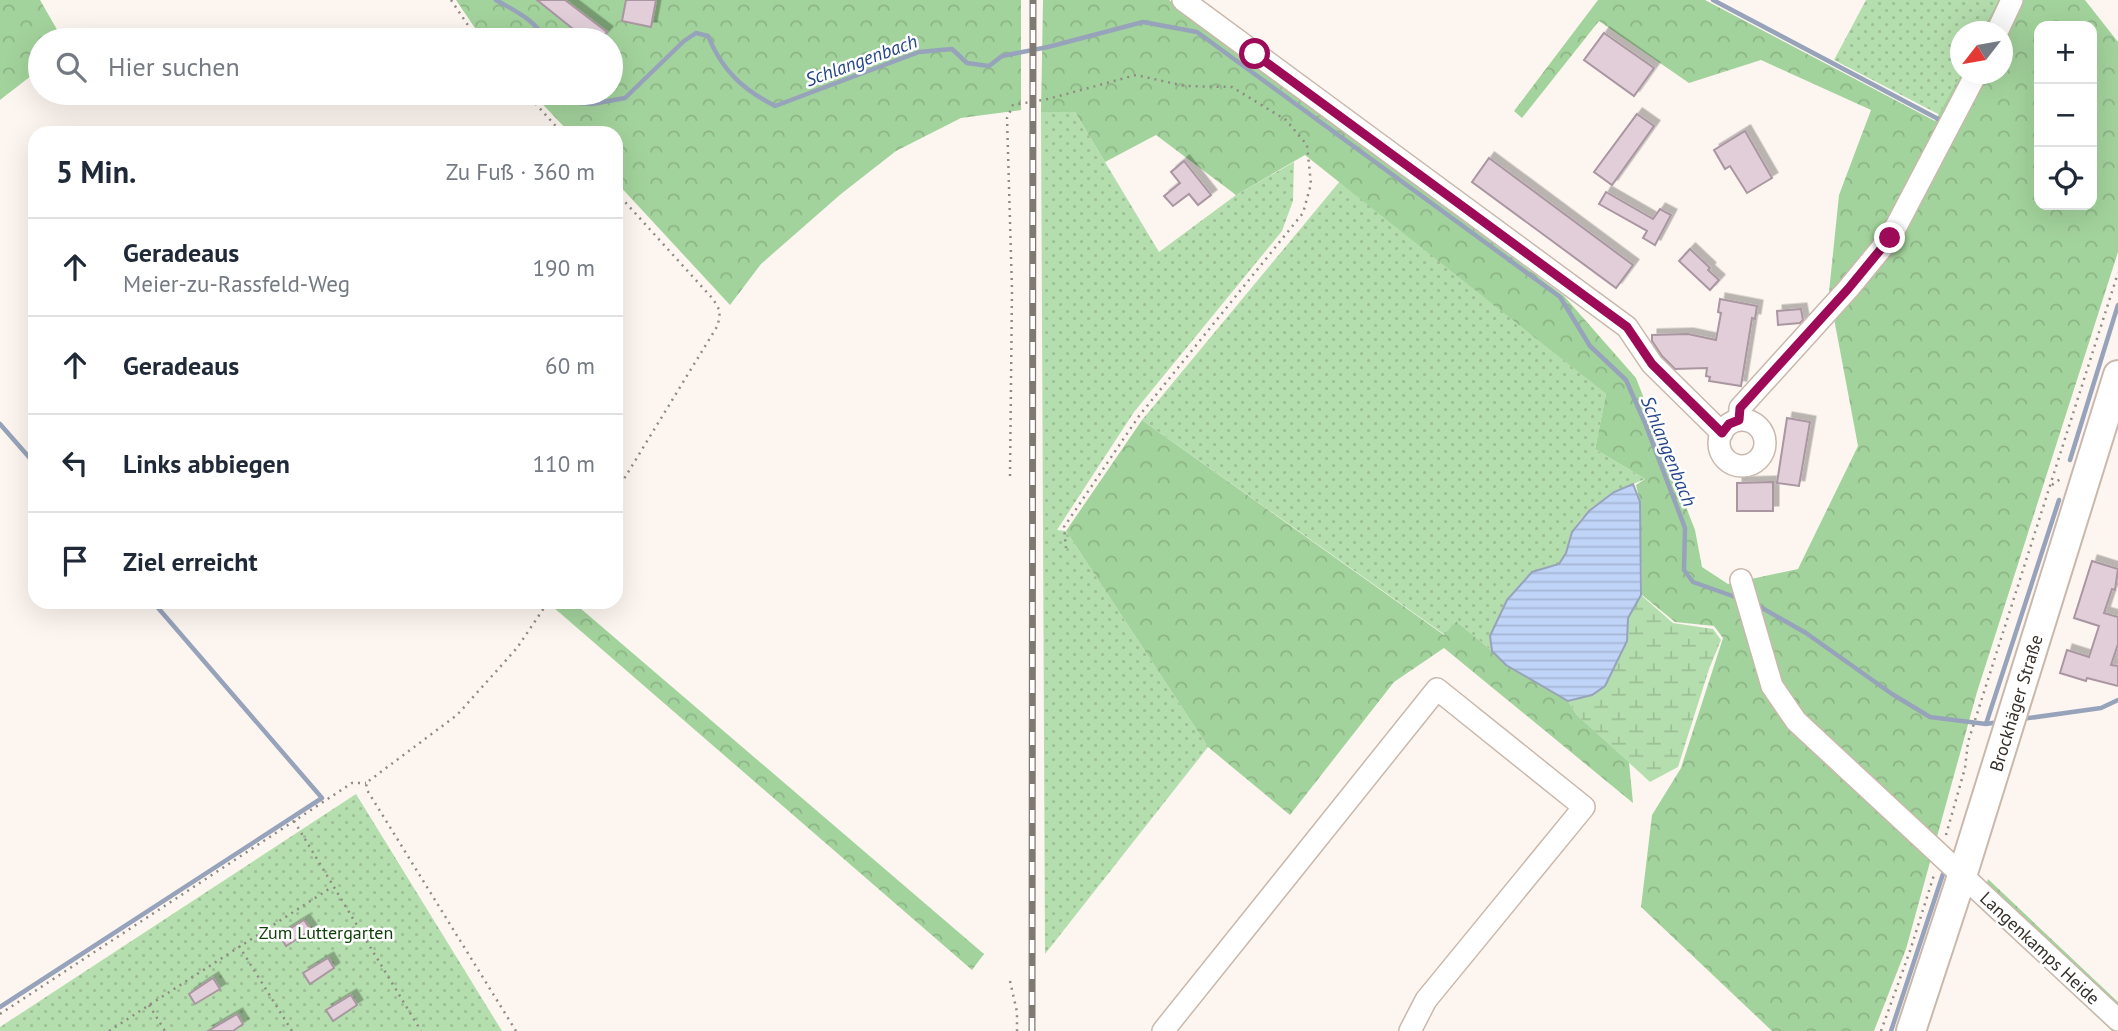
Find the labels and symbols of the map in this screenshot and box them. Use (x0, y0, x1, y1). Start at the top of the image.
north arrow (1950, 21, 2013, 84)
water label: Schlangenbach (802, 29, 920, 91)
route start (1239, 38, 1270, 69)
route end (1874, 222, 1905, 253)
water label: Schlangenbach (1636, 392, 1702, 510)
street label: Brockhäger Straße (1984, 632, 2048, 774)
street label: Langenkamps Heide (1975, 887, 2105, 1009)
park label: Zum Luttergarten (259, 921, 393, 944)

